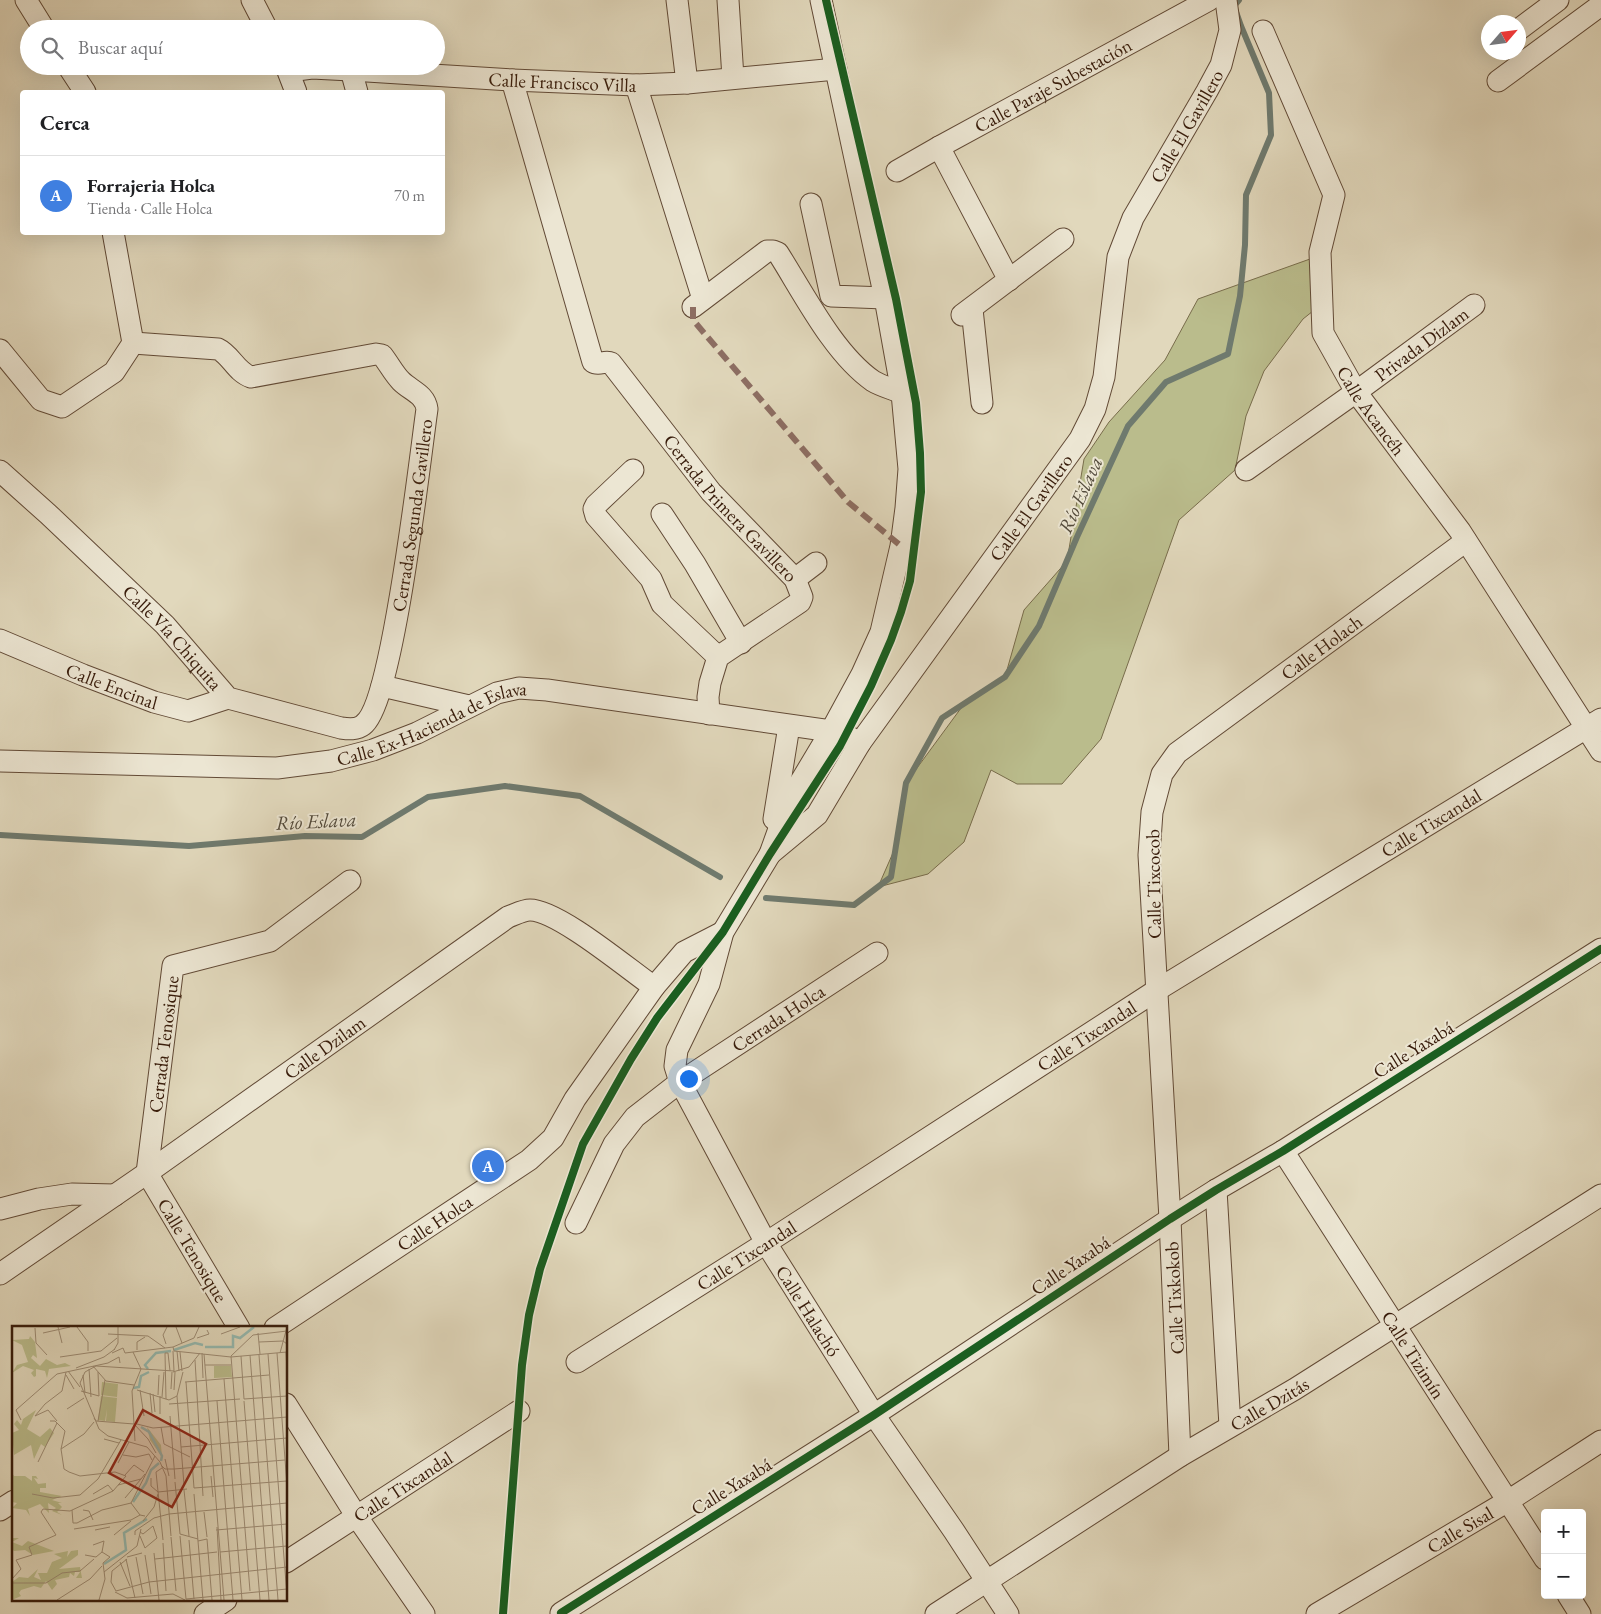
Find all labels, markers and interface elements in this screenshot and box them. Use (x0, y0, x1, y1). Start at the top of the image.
north arrow (1481, 15, 1526, 60)
search box (20, 20, 445, 75)
street label: Calle Paraje Subestación (970, 33, 1136, 138)
icon: search (38, 34, 66, 62)
text: Buscar aquí (78, 35, 163, 60)
street label: Calle El Gavillero (1144, 65, 1229, 187)
street label: Calle Francisco Villa (488, 67, 637, 98)
text: Cerca (40, 109, 90, 136)
text: Forrajeria Holca (87, 173, 215, 198)
text: A (50, 185, 62, 206)
text: 70 m (394, 185, 425, 206)
text: Tienda · Calle Holca (87, 198, 212, 219)
street label: Privada Dizlam (1369, 301, 1474, 387)
street label: Calle Acancéh (1331, 362, 1411, 461)
street label: Cerrada Segunda Gavillero (386, 418, 438, 614)
street label: Cerrada Primera Gavillero (658, 429, 803, 587)
street label: Calle El Gavillero (984, 449, 1078, 566)
water label: Río Eslava (1052, 453, 1108, 537)
street label: Calle Vía Chiquita (117, 579, 228, 696)
street label: Calle Holach (1276, 609, 1368, 686)
street label: Calle Encinal (62, 657, 161, 716)
street label: Calle Ex-Hacienda de Eslava (334, 676, 528, 772)
street label: Calle Tixcandal (1376, 783, 1486, 863)
water label: Río Eslava (275, 806, 357, 836)
street label: Calle Tixcocob (1140, 829, 1167, 939)
street label: Cerrada Tenosique (143, 974, 185, 1114)
street label: Cerrada Holca (727, 978, 830, 1058)
street label: Calle Tixcandal (1032, 995, 1141, 1077)
street label: Calle Dzilam (279, 1010, 371, 1085)
street label: Calle Yaxabá (1368, 1015, 1459, 1084)
your location (676, 1066, 702, 1092)
pin: A (472, 1147, 504, 1185)
street label: Calle Holca (392, 1189, 478, 1257)
street label: Calle Tenosique (152, 1194, 233, 1307)
street label: Calle Tixcandal (692, 1215, 801, 1297)
street label: Calle Yaxabá (1026, 1230, 1115, 1301)
street label: Calle Tixkokob (1159, 1241, 1190, 1355)
street label: Calle Halachó (770, 1261, 846, 1362)
street label: Calle Tizimín (1376, 1306, 1451, 1404)
inset map (12, 1326, 288, 1602)
street label: Calle Dzitás (1226, 1371, 1314, 1437)
street label: Calle Tixcandal (349, 1445, 458, 1528)
street label: Calle Yaxabá (686, 1452, 777, 1521)
street label: Calle Sisal (1422, 1500, 1498, 1559)
map controls (1541, 1509, 1586, 1599)
button: + (1541, 1509, 1586, 1554)
button: − (1541, 1554, 1586, 1599)

